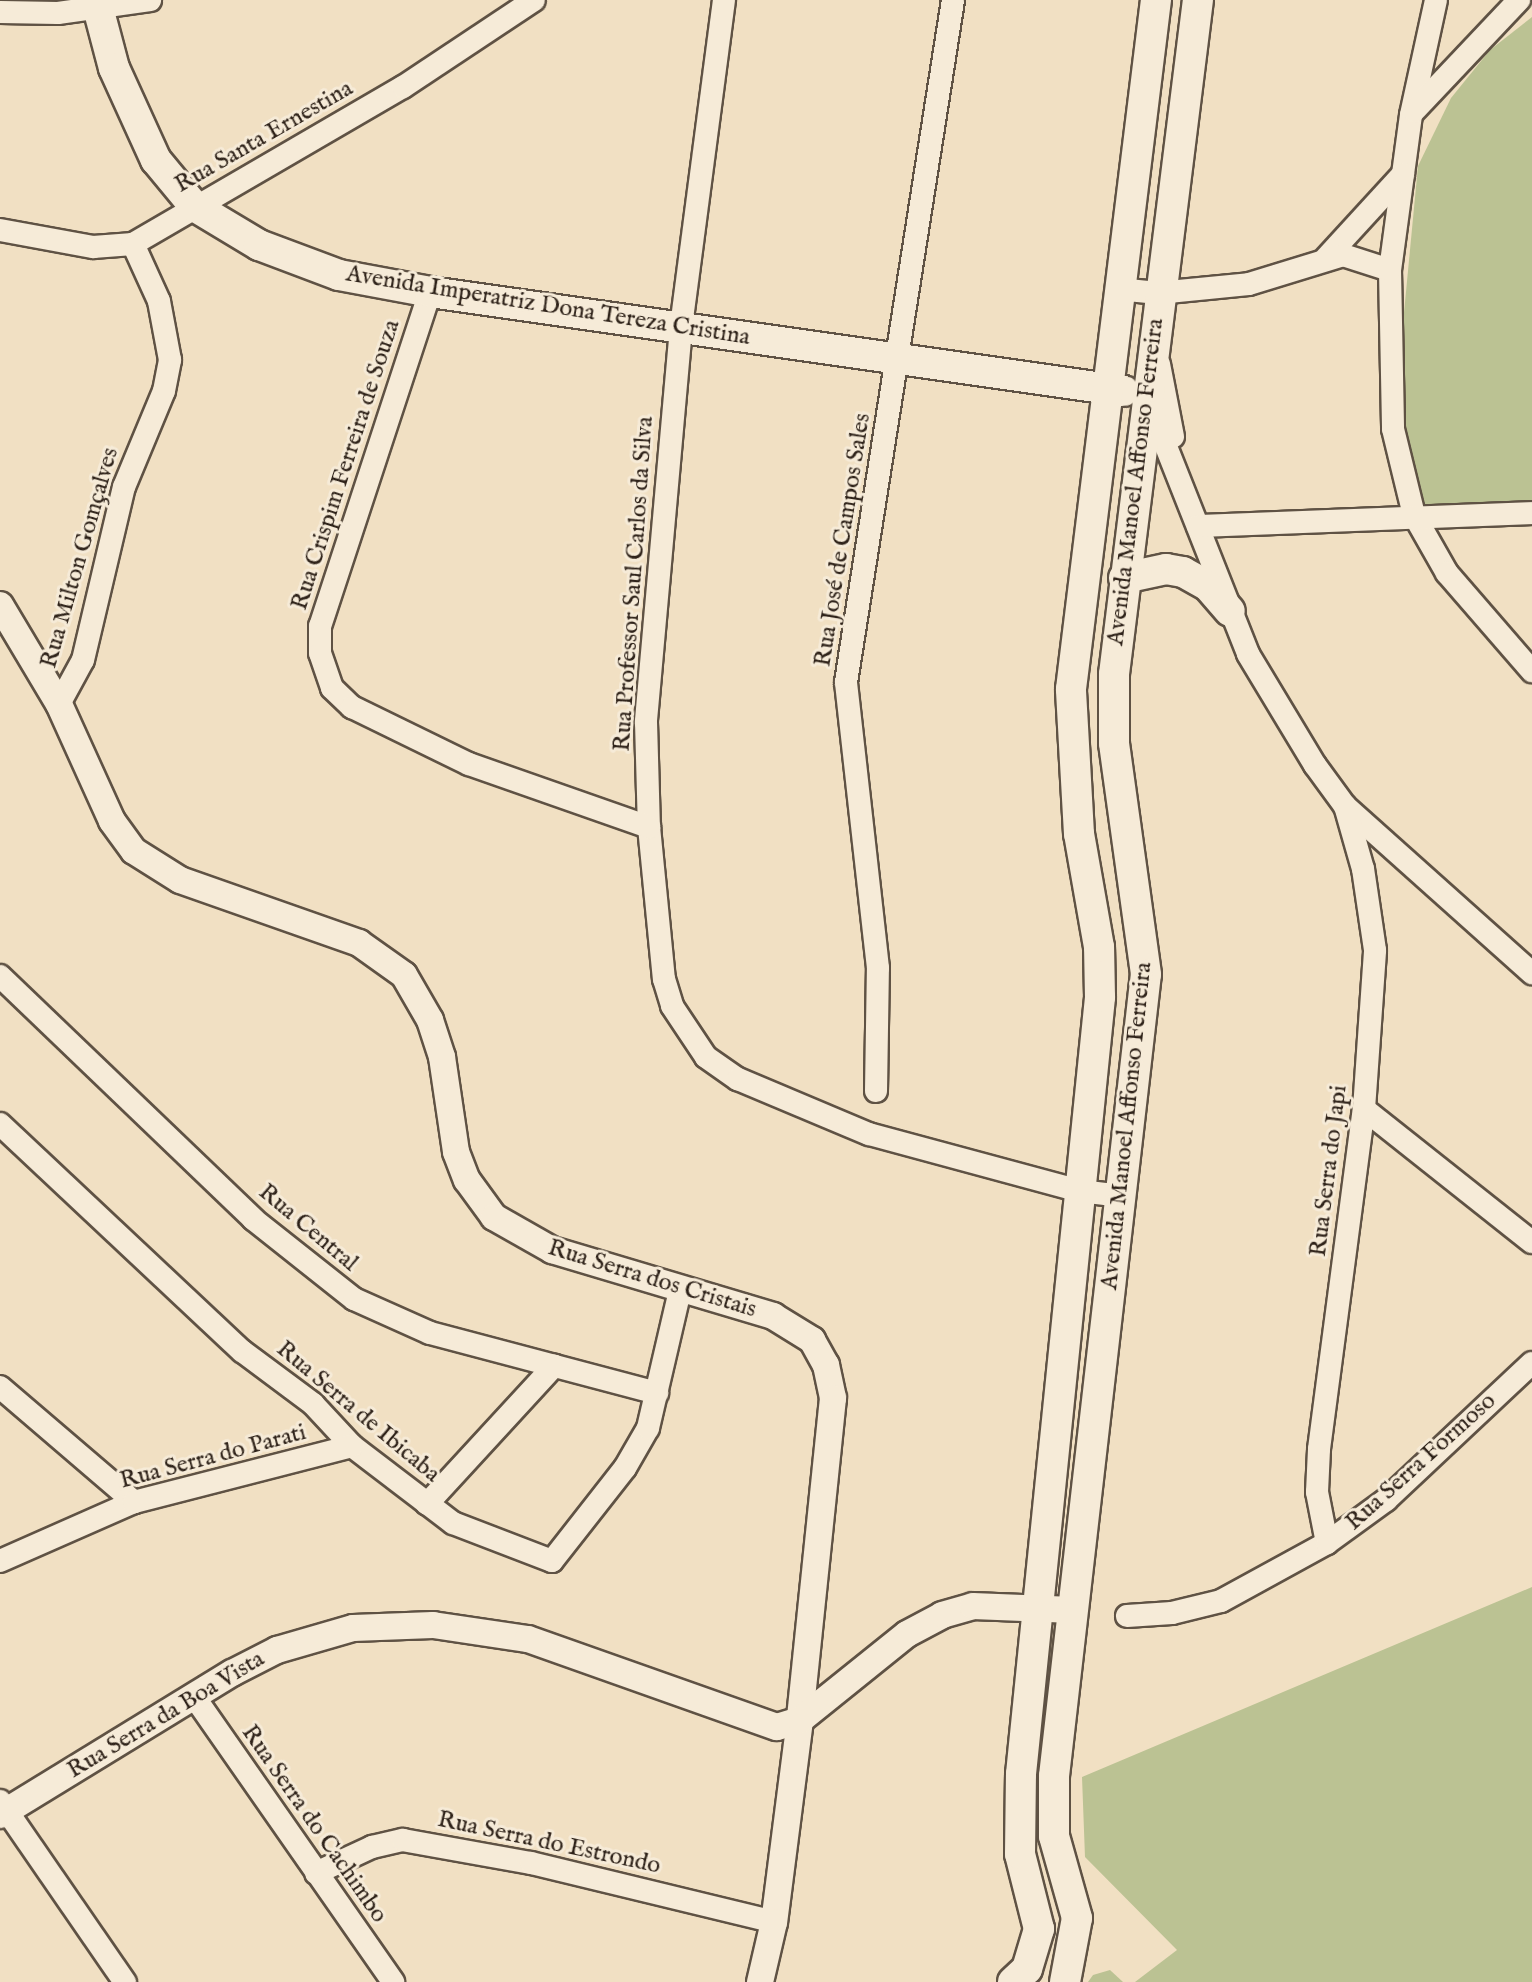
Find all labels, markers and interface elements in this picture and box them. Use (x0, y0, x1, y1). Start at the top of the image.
street label: Rua Santa Ernestina (170, 74, 358, 200)
street label: Avenida Imperatriz Dona Tereza Cristina (344, 260, 752, 352)
street label: Rua Crispim Ferreira de Souza (285, 316, 407, 614)
street label: Avenida Manoel Affonso Ferreira (1102, 317, 1170, 647)
street label: Rua José de Campos Sales (809, 411, 877, 669)
street label: Rua Professor Saul Carlos da Silva (608, 415, 660, 753)
street label: Rua Milton Gomçalves (35, 444, 125, 672)
street label: Avenida Manoel Affonso Ferreira (1095, 961, 1159, 1291)
street label: Rua Serra do Japi (1304, 1084, 1354, 1258)
street label: Rua Central (252, 1178, 364, 1278)
street label: Rua Serra dos Cristais (544, 1234, 760, 1324)
street label: Rua Serra de Ibicaba (270, 1335, 446, 1489)
street label: Rua Serra Formoso (1340, 1387, 1502, 1537)
street label: Rua Serra do Parati (117, 1418, 309, 1496)
street label: Rua Serra da Boa Vista (62, 1645, 270, 1785)
street label: Rua Serra do Cachimbo (235, 1720, 393, 1928)
street label: Rua Serra do Estrondo (435, 1805, 663, 1881)

